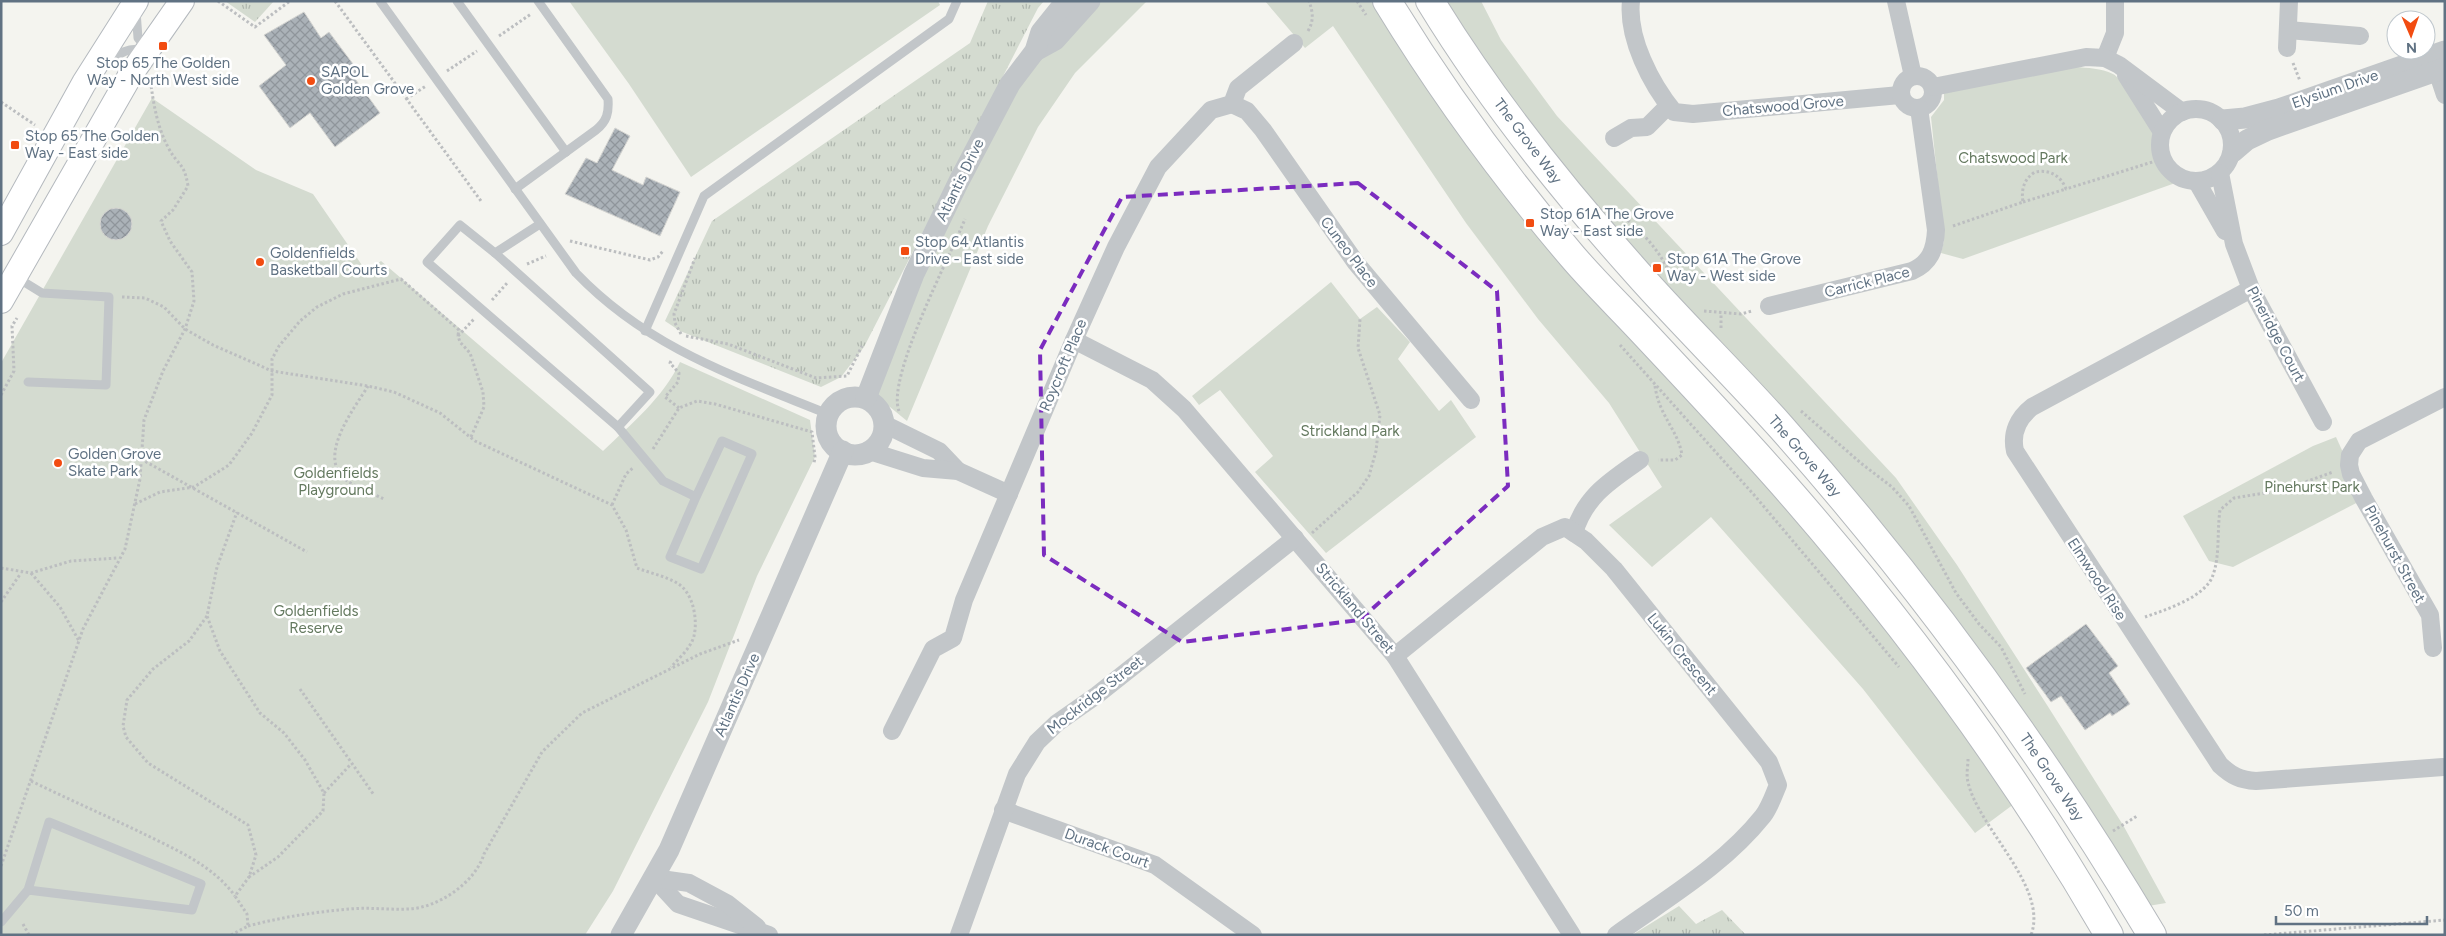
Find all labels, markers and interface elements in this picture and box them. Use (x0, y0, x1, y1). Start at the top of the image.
north arrow (2386, 10, 2436, 60)
text: N (2406, 39, 2417, 56)
marker: Stop 65 The Golden Way - North West side (157, 40, 169, 52)
place label: Stop 65 The Golden Way - North West side (87, 54, 239, 89)
place label: SAPOL Golden Grove (321, 63, 414, 98)
street label: Elysium Drive (2289, 66, 2381, 112)
marker: SAPOL Golden Grove (305, 75, 317, 87)
street label: Chatswood Grove (1722, 92, 1844, 120)
street label: The Grove Way (1490, 95, 1566, 187)
place label: Stop 65 The Golden Way - East side (25, 127, 159, 162)
street label: Atlantis Drive (932, 136, 988, 224)
marker: Stop 65 The Golden Way - East side (9, 139, 21, 151)
park label: Chatswood Park (1958, 149, 2068, 167)
place label: Stop 61A The Grove Way - East side (1540, 205, 1674, 240)
street label: Cuneo Place (1317, 213, 1381, 291)
marker: Stop 61A The Grove Way - East side (1524, 217, 1536, 229)
place label: Stop 64 Atlantis Drive - East side (915, 233, 1024, 268)
place label: Goldenfields Basketball Courts (270, 244, 387, 279)
marker: Stop 64 Atlantis Drive - East side (899, 245, 911, 257)
place label: Stop 61A The Grove Way - West side (1667, 250, 1801, 285)
marker: Goldenfields Basketball Courts (254, 256, 266, 268)
marker: Stop 61A The Grove Way - West side (1651, 262, 1663, 274)
street label: Carrick Place (1823, 263, 1911, 301)
street label: Pineridge Court (2243, 283, 2309, 385)
street label: Roycroft Place (1036, 316, 1090, 414)
street label: The Grove Way (1765, 412, 1845, 501)
park label: Strickland Park (1300, 422, 1400, 440)
place label: Golden Grove Skate Park (68, 445, 161, 480)
marker: Golden Grove Skate Park (52, 457, 64, 469)
park label: Goldenfields Playground (293, 464, 379, 499)
park label: Pinehurst Park (2264, 478, 2360, 496)
street label: Pinehurst Street (2361, 502, 2429, 606)
street label: Elmwood Rise (2064, 535, 2130, 623)
street label: Strickland Street (1312, 559, 1398, 657)
park label: Goldenfields Reserve (273, 602, 359, 637)
street label: Lukin Crescent (1643, 609, 1721, 699)
street label: Atlantis Drive (711, 650, 763, 740)
street label: Mockridge Street (1043, 652, 1147, 738)
street label: The Grove Way (2016, 730, 2088, 825)
street label: Durack Court (1062, 824, 1152, 872)
scale bar (2276, 894, 2427, 926)
text: 50 m (2284, 902, 2319, 920)

